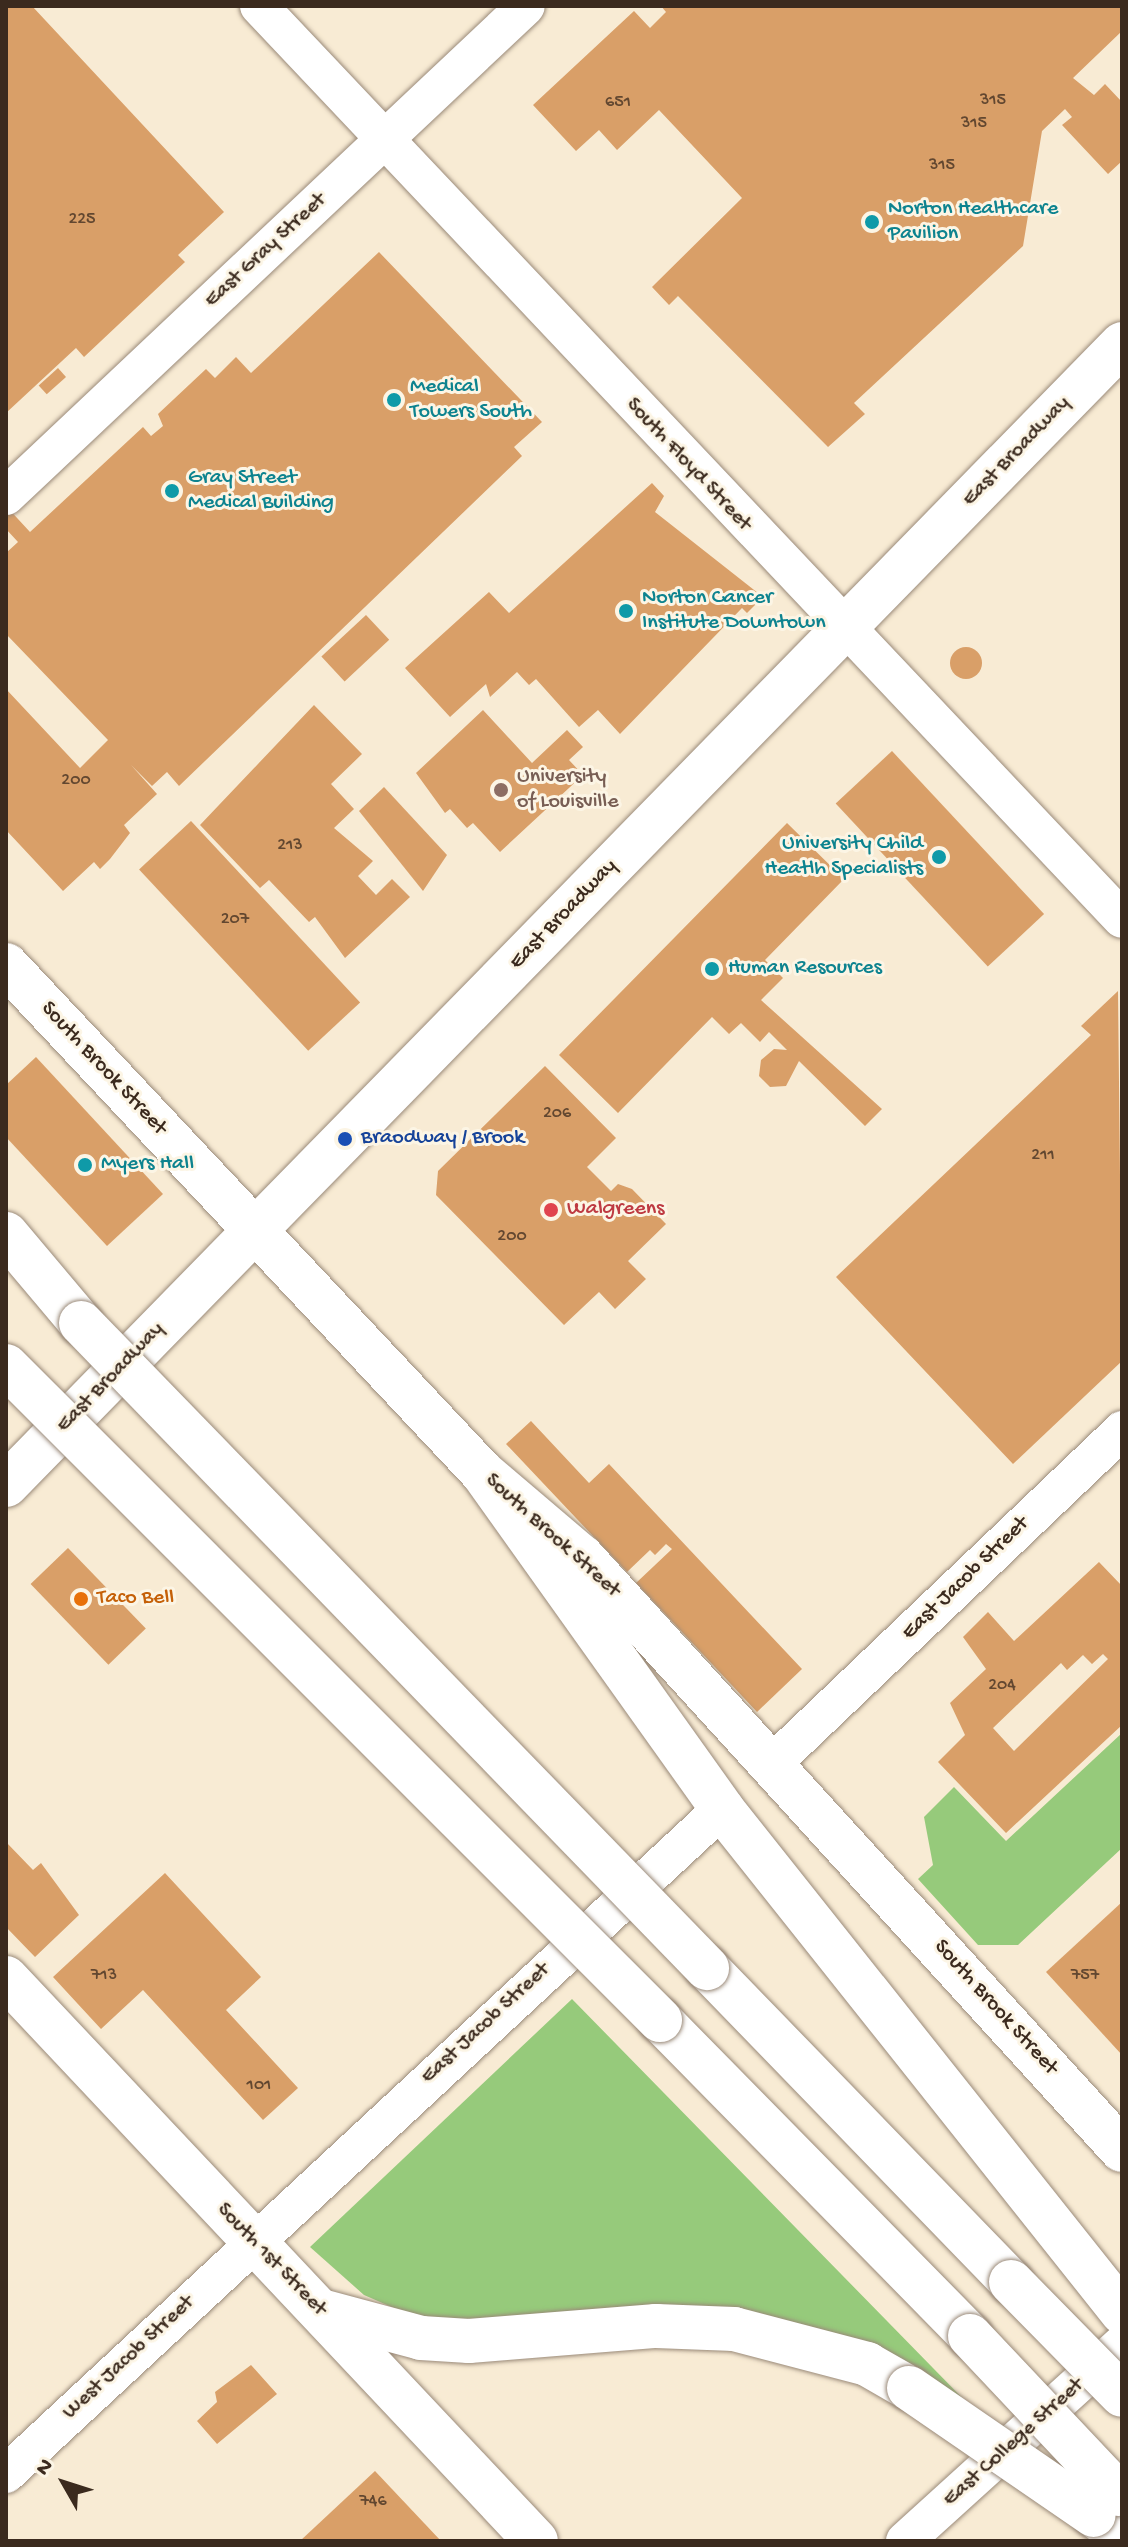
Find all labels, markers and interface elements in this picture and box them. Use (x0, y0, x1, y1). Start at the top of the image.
house number: 315 (980, 90, 1006, 112)
house number: 651 (605, 92, 631, 114)
house number: 315 (961, 113, 987, 135)
house number: 315 (929, 155, 955, 177)
street label: East Gray Street (200, 188, 332, 314)
place label: Norton Healthcare Pavilion (888, 196, 1058, 248)
house number: 225 (68, 209, 96, 231)
marker: Norton Healthcare Pavilion (863, 213, 881, 231)
place label: Medical Towers South (410, 374, 532, 426)
marker: Medical Towers South (385, 391, 403, 409)
street label: East Broadway (958, 391, 1076, 513)
street label: South Floyd Street (619, 393, 757, 537)
place label: Gray Street Medical Building (188, 465, 334, 516)
marker: Gray Street Medical Building (163, 482, 181, 500)
place label: Norton Cancer Institute Downtown (642, 585, 826, 636)
marker: Norton Cancer Institute Downtown (617, 602, 635, 620)
place label: University of Louisville (517, 764, 619, 816)
house number: 200 (61, 770, 91, 792)
marker: University of Louisville (492, 781, 510, 799)
place label: University Child Heatlh Specialists (764, 831, 923, 882)
house number: 213 (277, 835, 303, 857)
marker: University Child Heatlh Specialists (930, 848, 948, 866)
street label: East Broadway (505, 854, 623, 976)
house number: 207 (221, 909, 249, 931)
place label: Human Resources (728, 956, 882, 982)
marker: Human Resources (703, 960, 721, 978)
street label: South Brook Street (34, 997, 172, 1141)
house number: 206 (543, 1103, 571, 1125)
place label: Braodway / Brook (361, 1126, 524, 1152)
marker: Braodway / Brook (336, 1130, 354, 1148)
house number: 211 (1031, 1145, 1055, 1167)
place label: Myers Hall (101, 1152, 194, 1178)
marker: Myers Hall (76, 1156, 94, 1174)
place label: Walgreens (567, 1197, 664, 1223)
marker: Walgreens (542, 1201, 560, 1219)
house number: 200 (497, 1226, 527, 1248)
street label: East Broadway (52, 1317, 170, 1439)
street label: South Brook Street (479, 1468, 625, 1604)
street label: East Jacob Street (897, 1512, 1035, 1646)
place label: Taco Bell (97, 1586, 174, 1612)
marker: Taco Bell (72, 1590, 90, 1608)
house number: 204 (988, 1675, 1016, 1697)
street label: South Brook Street (927, 1935, 1063, 2081)
street label: East Jacob Street (416, 1958, 556, 2090)
house number: 713 (91, 1965, 117, 1987)
house number: 757 (1071, 1965, 1099, 1987)
house number: 101 (247, 2075, 271, 2097)
street label: South 1st Street (210, 2198, 332, 2322)
street label: West Jacob Street (58, 2290, 200, 2426)
street label: East College Street (938, 2373, 1090, 2513)
north arrow (24, 2443, 104, 2523)
text: N (31, 2454, 60, 2482)
house number: 746 (360, 2491, 386, 2513)

